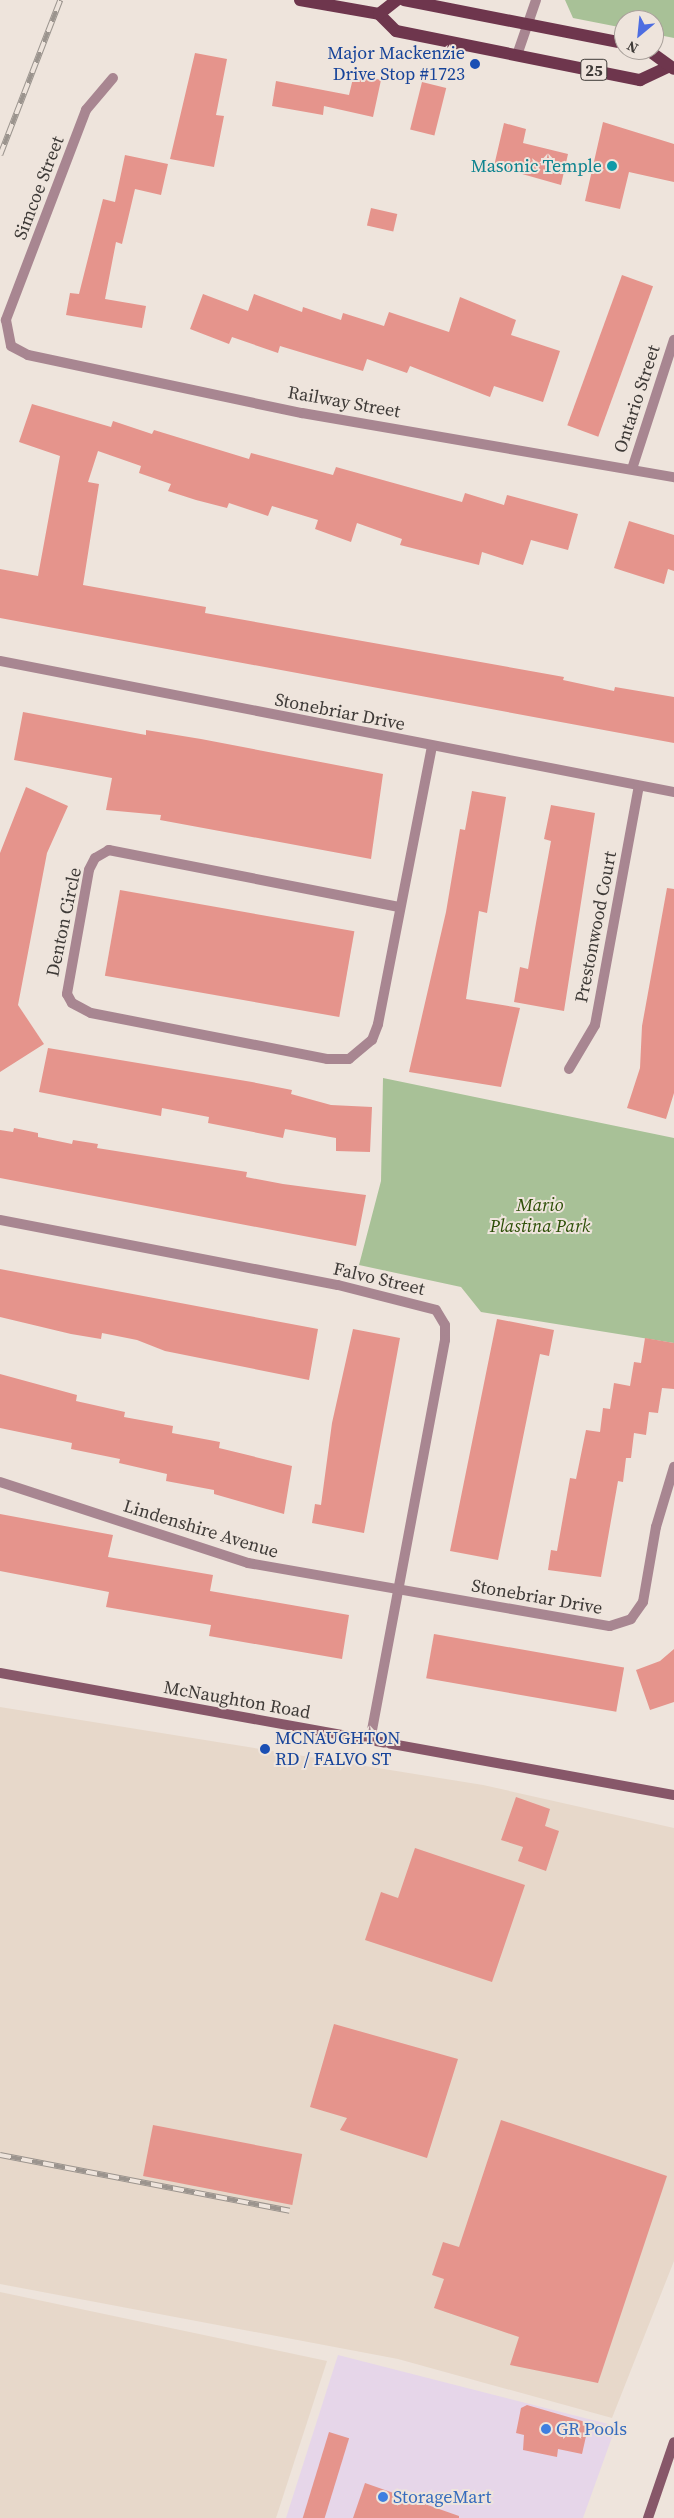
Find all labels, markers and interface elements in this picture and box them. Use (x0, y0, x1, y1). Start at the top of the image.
north arrow (614, 10, 664, 60)
text: N (623, 36, 642, 59)
place label: Major Mackenzie Drive Stop #1723 (327, 43, 465, 86)
road number: 25 (580, 56, 608, 84)
marker: Major Mackenzie Drive Stop #1723 (469, 58, 481, 70)
street label: Simcoe Street (9, 133, 69, 243)
place label: Masonic Temple (470, 155, 602, 177)
marker: Masonic Temple (606, 160, 618, 172)
street label: Ontario Street (609, 342, 665, 456)
street label: Railway Street (286, 381, 402, 423)
street label: Stonebriar Drive (273, 689, 407, 735)
street label: Prestonwood Court (571, 849, 621, 1005)
street label: Denton Circle (42, 866, 86, 978)
park label: Mario Plastina Park (490, 1195, 590, 1238)
street label: Falvo Street (331, 1258, 427, 1300)
street label: Lindenshire Avenue (121, 1495, 281, 1563)
street label: Stonebriar Drive (470, 1575, 604, 1619)
street label: McNaughton Road (162, 1676, 312, 1724)
place label: MCNAUGHTON RD / FALVO ST (275, 1728, 400, 1770)
marker: MCNAUGHTON RD / FALVO ST (259, 1743, 271, 1755)
place label: GR Pools (556, 2418, 627, 2440)
marker: GR Pools (540, 2423, 552, 2435)
place label: StorageMart (393, 2486, 491, 2508)
marker: StorageMart (377, 2491, 389, 2503)

